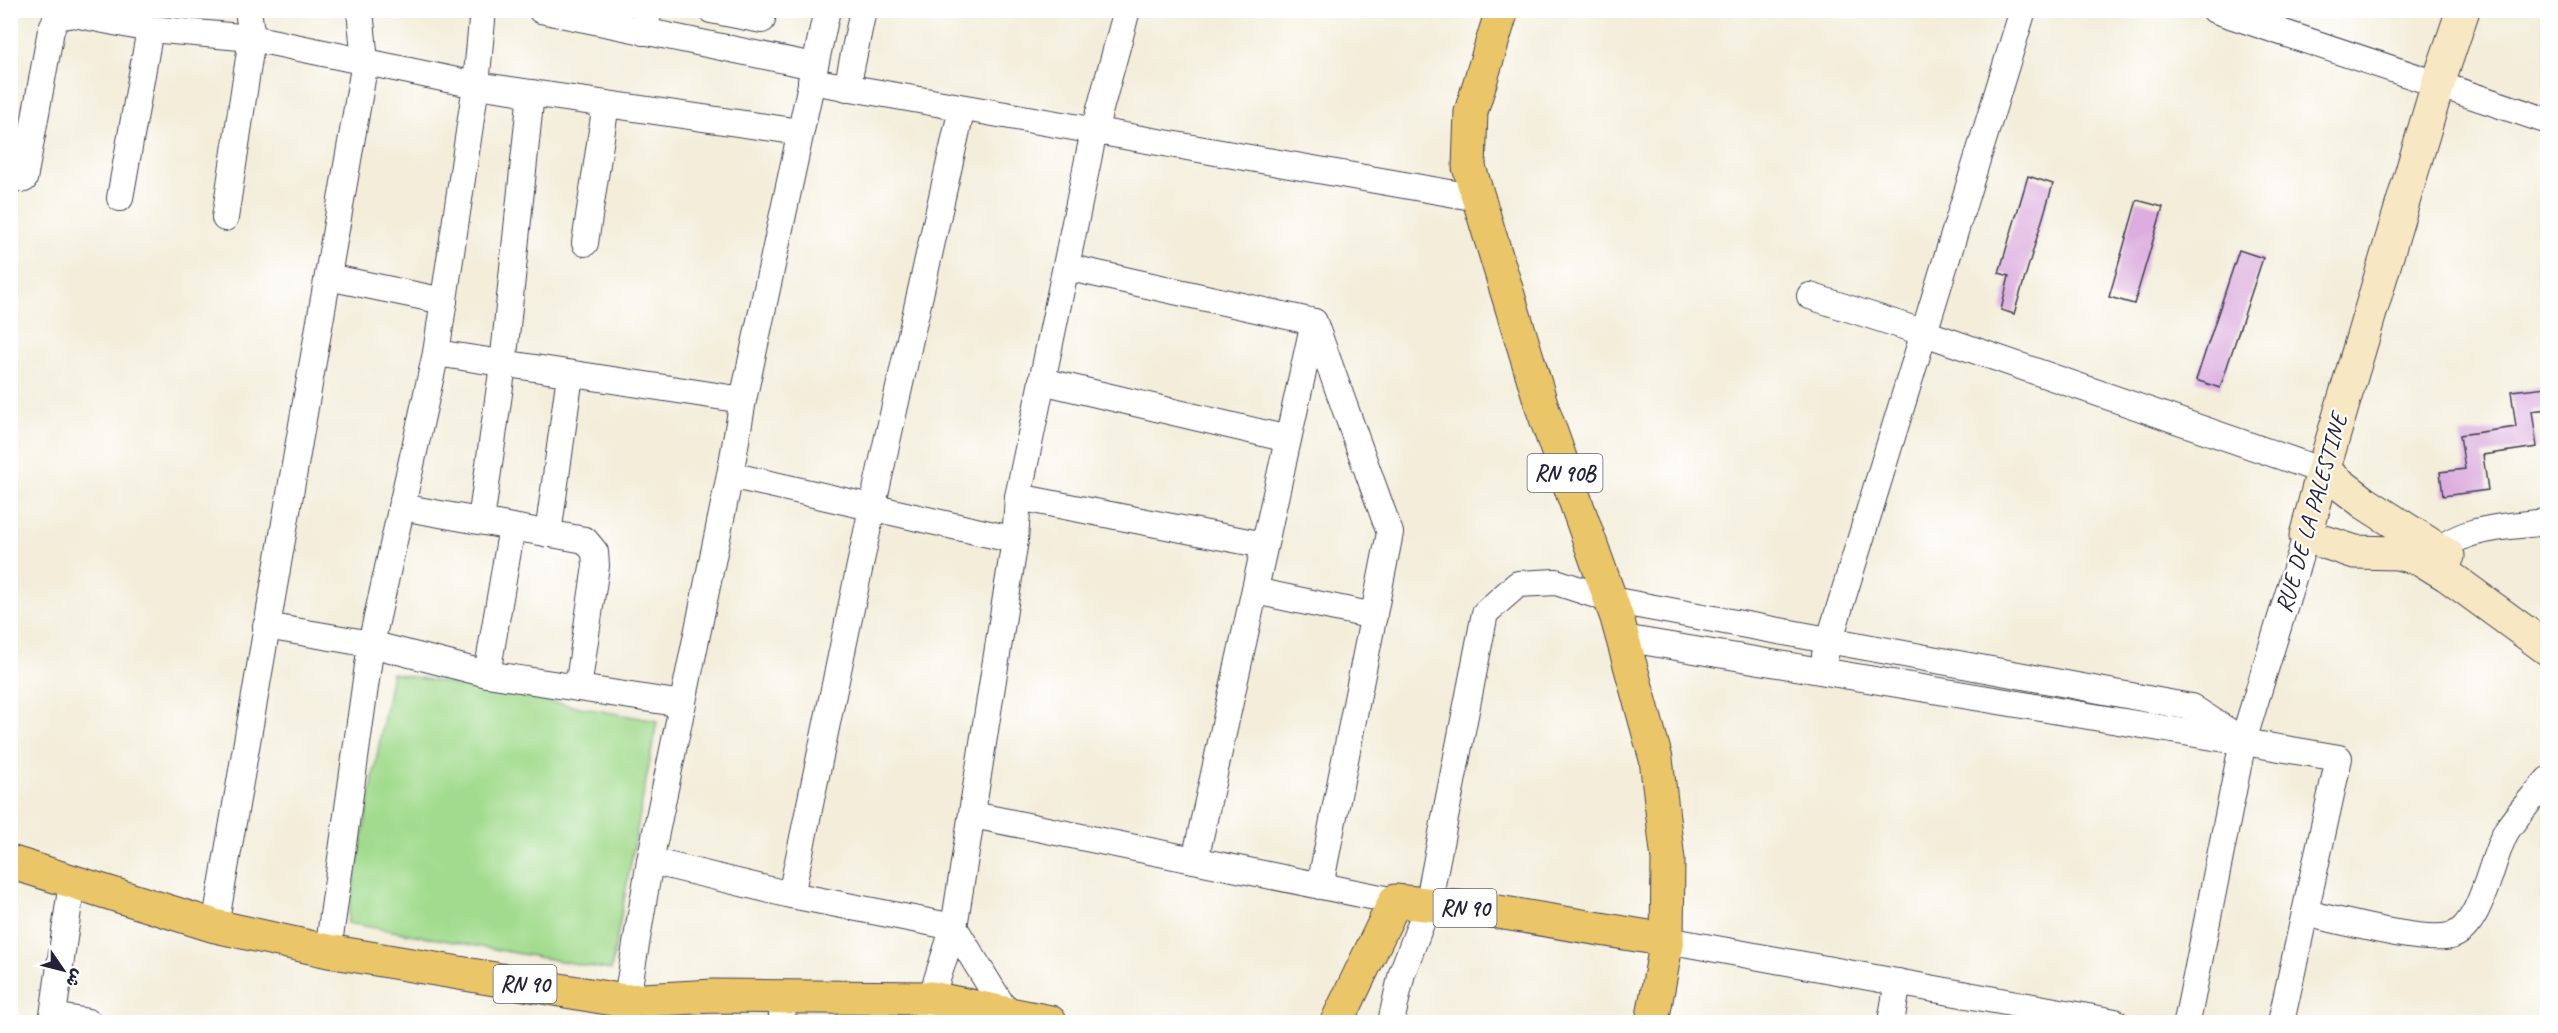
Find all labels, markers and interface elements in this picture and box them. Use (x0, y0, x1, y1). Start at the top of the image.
street label: RUE DE LA PALESTINE (2268, 407, 2355, 616)
road number: RN 90B (1528, 454, 1602, 492)
road number: RN 90 (1434, 889, 1496, 927)
north arrow (33, 940, 93, 1000)
text: ش (61, 965, 88, 991)
road number: RN 90 (494, 965, 556, 1003)

